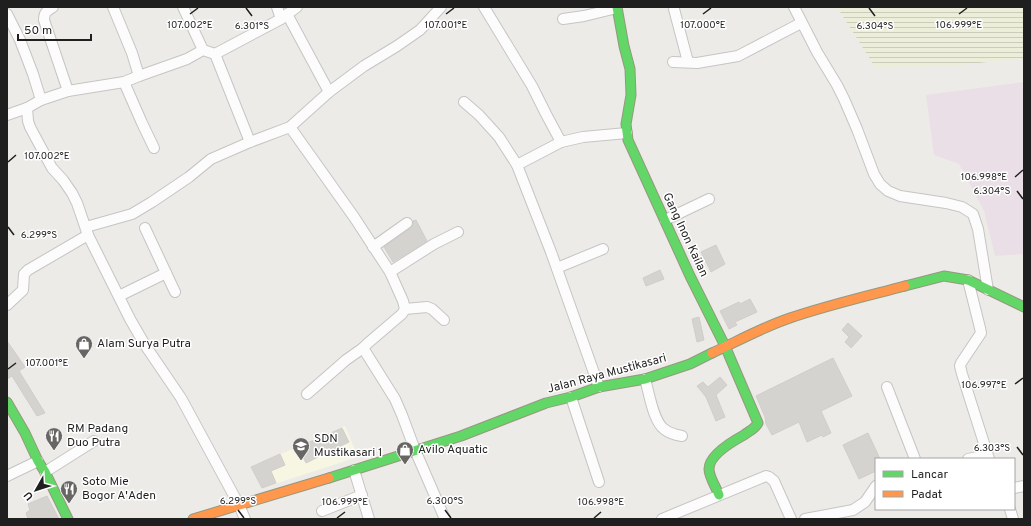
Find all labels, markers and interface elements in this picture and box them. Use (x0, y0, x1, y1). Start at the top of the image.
scale bar (18, 16, 91, 42)
text: 107.002°E (167, 19, 213, 32)
text: 107.001°E (425, 19, 467, 32)
text: 107.000°E (680, 19, 726, 32)
text: 106.999°E (936, 19, 982, 32)
text: 6.301°S (235, 20, 269, 33)
text: 6.304°S (857, 20, 893, 33)
text: 50 m (24, 23, 52, 39)
text: 107.002°E (24, 150, 70, 163)
text: 106.998°E (961, 171, 1007, 184)
text: 6.304°S (974, 185, 1010, 198)
street label: Gang Inon Kailan (658, 190, 712, 280)
text: 6.299°S (21, 229, 57, 242)
shop icon: Alam Surya Putra (74, 334, 94, 359)
place label: Alam Surya Putra (97, 336, 191, 352)
street label: Jalan Raya Mustikasari (546, 350, 668, 398)
text: 107.001°E (26, 357, 68, 370)
text: 106.997°E (961, 379, 1007, 392)
place label: RM Padang Duo Putra (67, 421, 128, 451)
restaurant icon: RM Padang Duo Putra (44, 426, 64, 451)
place label: SDN Mustikasari 1 (314, 431, 383, 461)
school or university icon: SDN Mustikasari 1 (291, 436, 311, 461)
shop icon: Avilo Aquatic (395, 440, 415, 465)
place label: Avilo Aquatic (418, 442, 488, 458)
text: 6.303°S (974, 442, 1010, 455)
legend (875, 458, 1015, 510)
text: Lancar (911, 467, 948, 483)
north arrow (16, 470, 56, 510)
place label: Soto Mie Bogor A'Aden (82, 474, 156, 504)
restaurant icon: Soto Mie Bogor A'Aden (59, 479, 79, 504)
text: Padat (911, 487, 942, 503)
text: U (21, 488, 37, 503)
text: 6.299°S (220, 495, 256, 508)
text: 6.300°S (427, 495, 463, 508)
text: 106.999°E (322, 496, 368, 509)
text: 106.998°E (578, 496, 624, 509)

